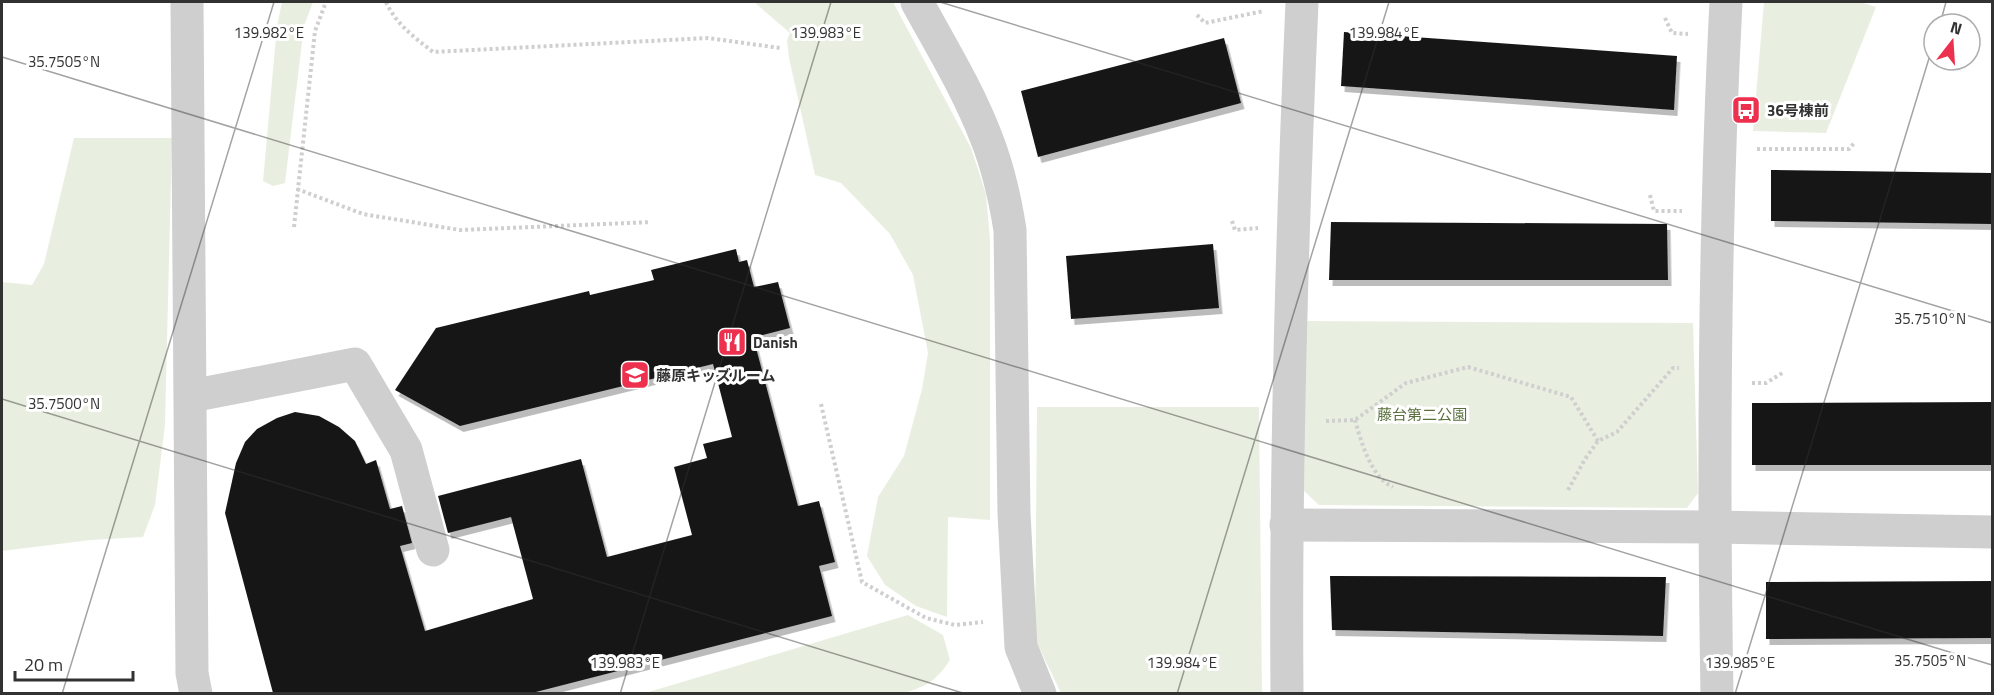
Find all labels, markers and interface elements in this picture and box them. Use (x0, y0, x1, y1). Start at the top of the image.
north arrow (1922, 12, 1982, 72)
text: N (1948, 15, 1965, 41)
text: 139.982°E (234, 21, 304, 44)
text: 139.983°E (791, 21, 861, 44)
text: 139.984°E (1349, 21, 1419, 44)
text: 35.7505°N (28, 50, 100, 73)
bus stop icon: 36号棟前 (1730, 94, 1762, 126)
place label: 36号棟前 (1767, 99, 1829, 122)
text: 35.7510°N (1894, 307, 1966, 330)
restaurant icon: Danish (716, 326, 748, 358)
place label: Danish (753, 331, 798, 354)
school or university icon: 藤原キッズルーム (619, 359, 651, 391)
place label: 藤原キッズルーム (656, 364, 776, 387)
text: 35.7500°N (28, 392, 100, 415)
park label: 藤台第二公園 (1377, 403, 1467, 426)
scale bar (15, 644, 134, 682)
text: 35.7505°N (1894, 649, 1966, 672)
text: 20 m (24, 651, 63, 678)
text: 139.983°E (590, 651, 660, 674)
text: 139.984°E (1147, 651, 1217, 674)
text: 139.985°E (1705, 651, 1775, 674)

